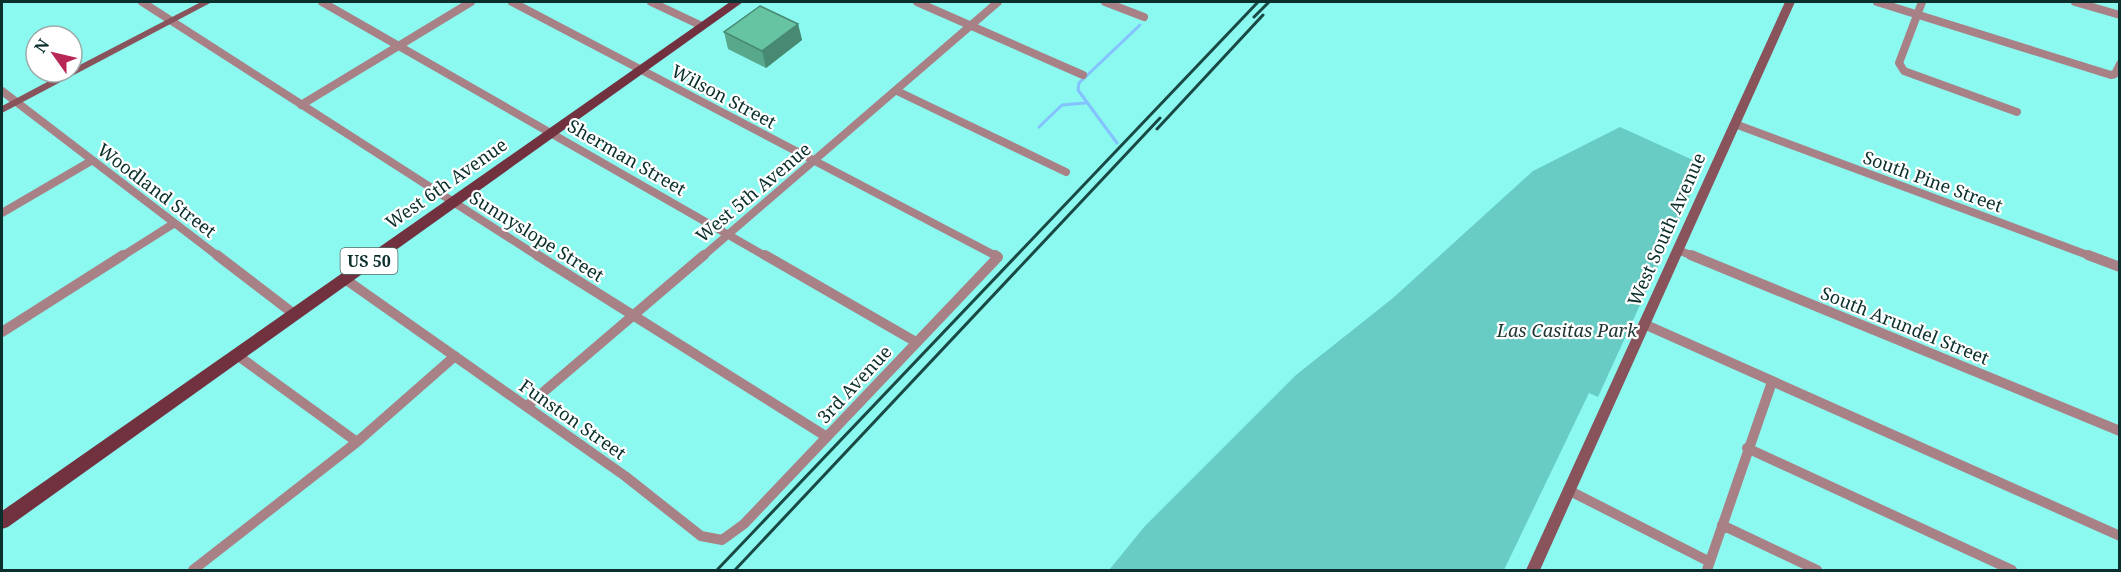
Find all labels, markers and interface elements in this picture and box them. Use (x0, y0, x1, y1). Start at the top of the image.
north arrow (24, 24, 84, 84)
text: N (29, 34, 54, 57)
street label: Wilson Street (668, 58, 780, 134)
street label: Sherman Street (563, 113, 691, 201)
street label: West 6th Avenue (380, 132, 512, 234)
street label: Woodland Street (93, 137, 221, 243)
street label: West 5th Avenue (690, 137, 816, 247)
street label: South Pine Street (1860, 145, 2006, 217)
street label: West South Avenue (1621, 149, 1711, 309)
street label: Sunnyslope Street (465, 185, 609, 287)
road number: US 50 (340, 248, 398, 274)
street label: South Arundel Street (1817, 280, 1993, 370)
park label: Las Casitas Park (1496, 318, 1638, 342)
street label: 3rd Avenue (812, 340, 896, 428)
street label: Funston Street (515, 373, 631, 465)

